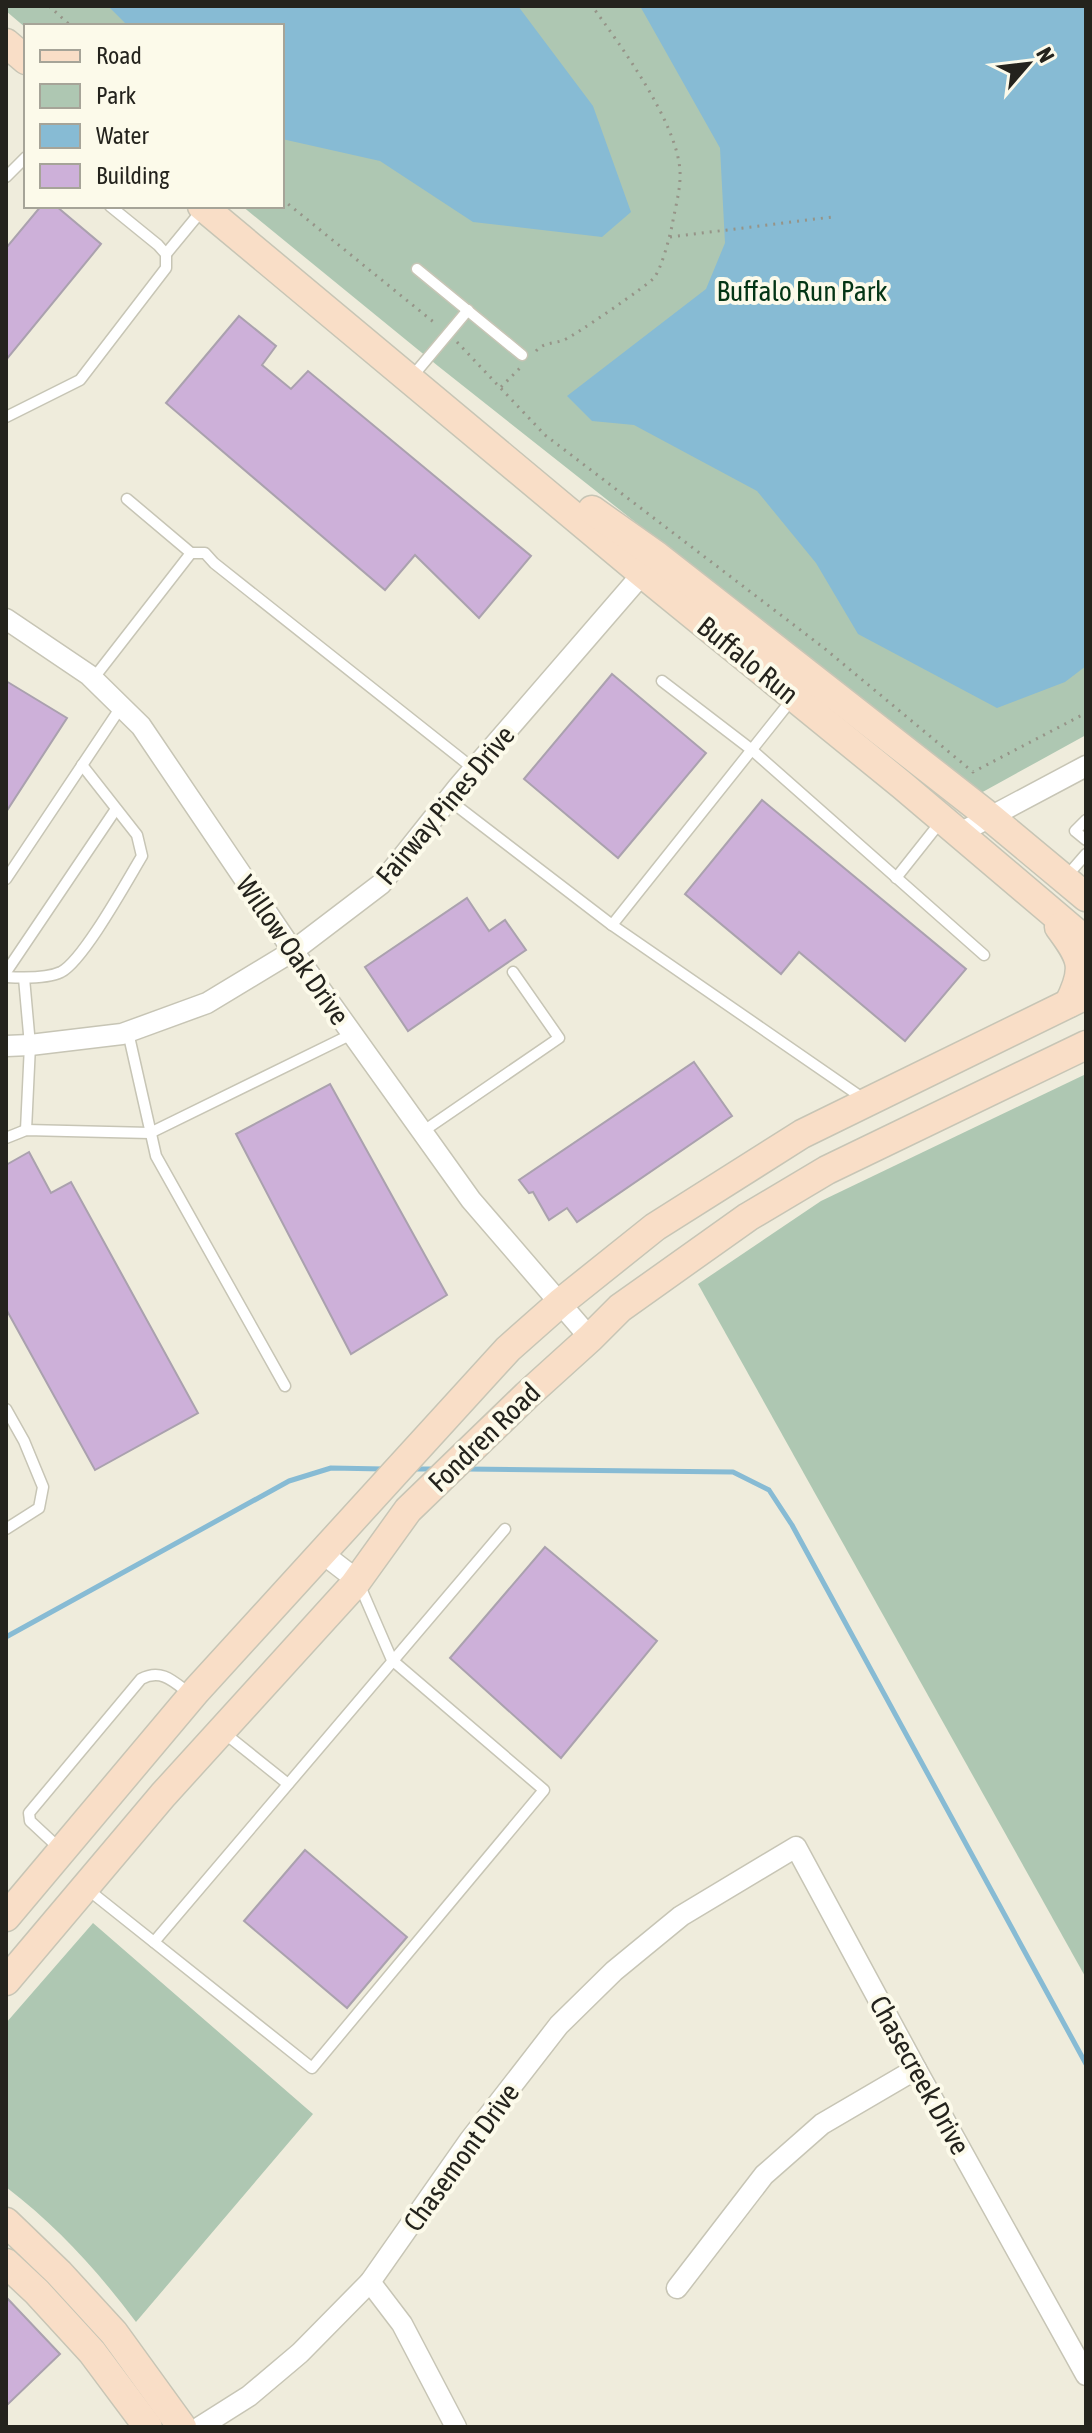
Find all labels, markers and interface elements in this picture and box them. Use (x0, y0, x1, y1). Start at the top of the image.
legend (24, 24, 284, 208)
north arrow (988, 24, 1068, 104)
text: Road (96, 42, 142, 69)
text: N (1031, 43, 1060, 66)
text: Park (96, 82, 137, 109)
text: Water (96, 122, 149, 149)
text: Building (96, 162, 170, 189)
park label: Buffalo Run Park (717, 275, 887, 307)
street label: Buffalo Run (691, 610, 805, 710)
street label: Fairway Pines Drive (369, 719, 521, 891)
street label: Willow Oak Drive (230, 869, 356, 1031)
street label: Fondren Road (422, 1376, 546, 1498)
street label: Chasecreek Drive (863, 1990, 977, 2160)
street label: Chasemont Drive (397, 2077, 525, 2237)

